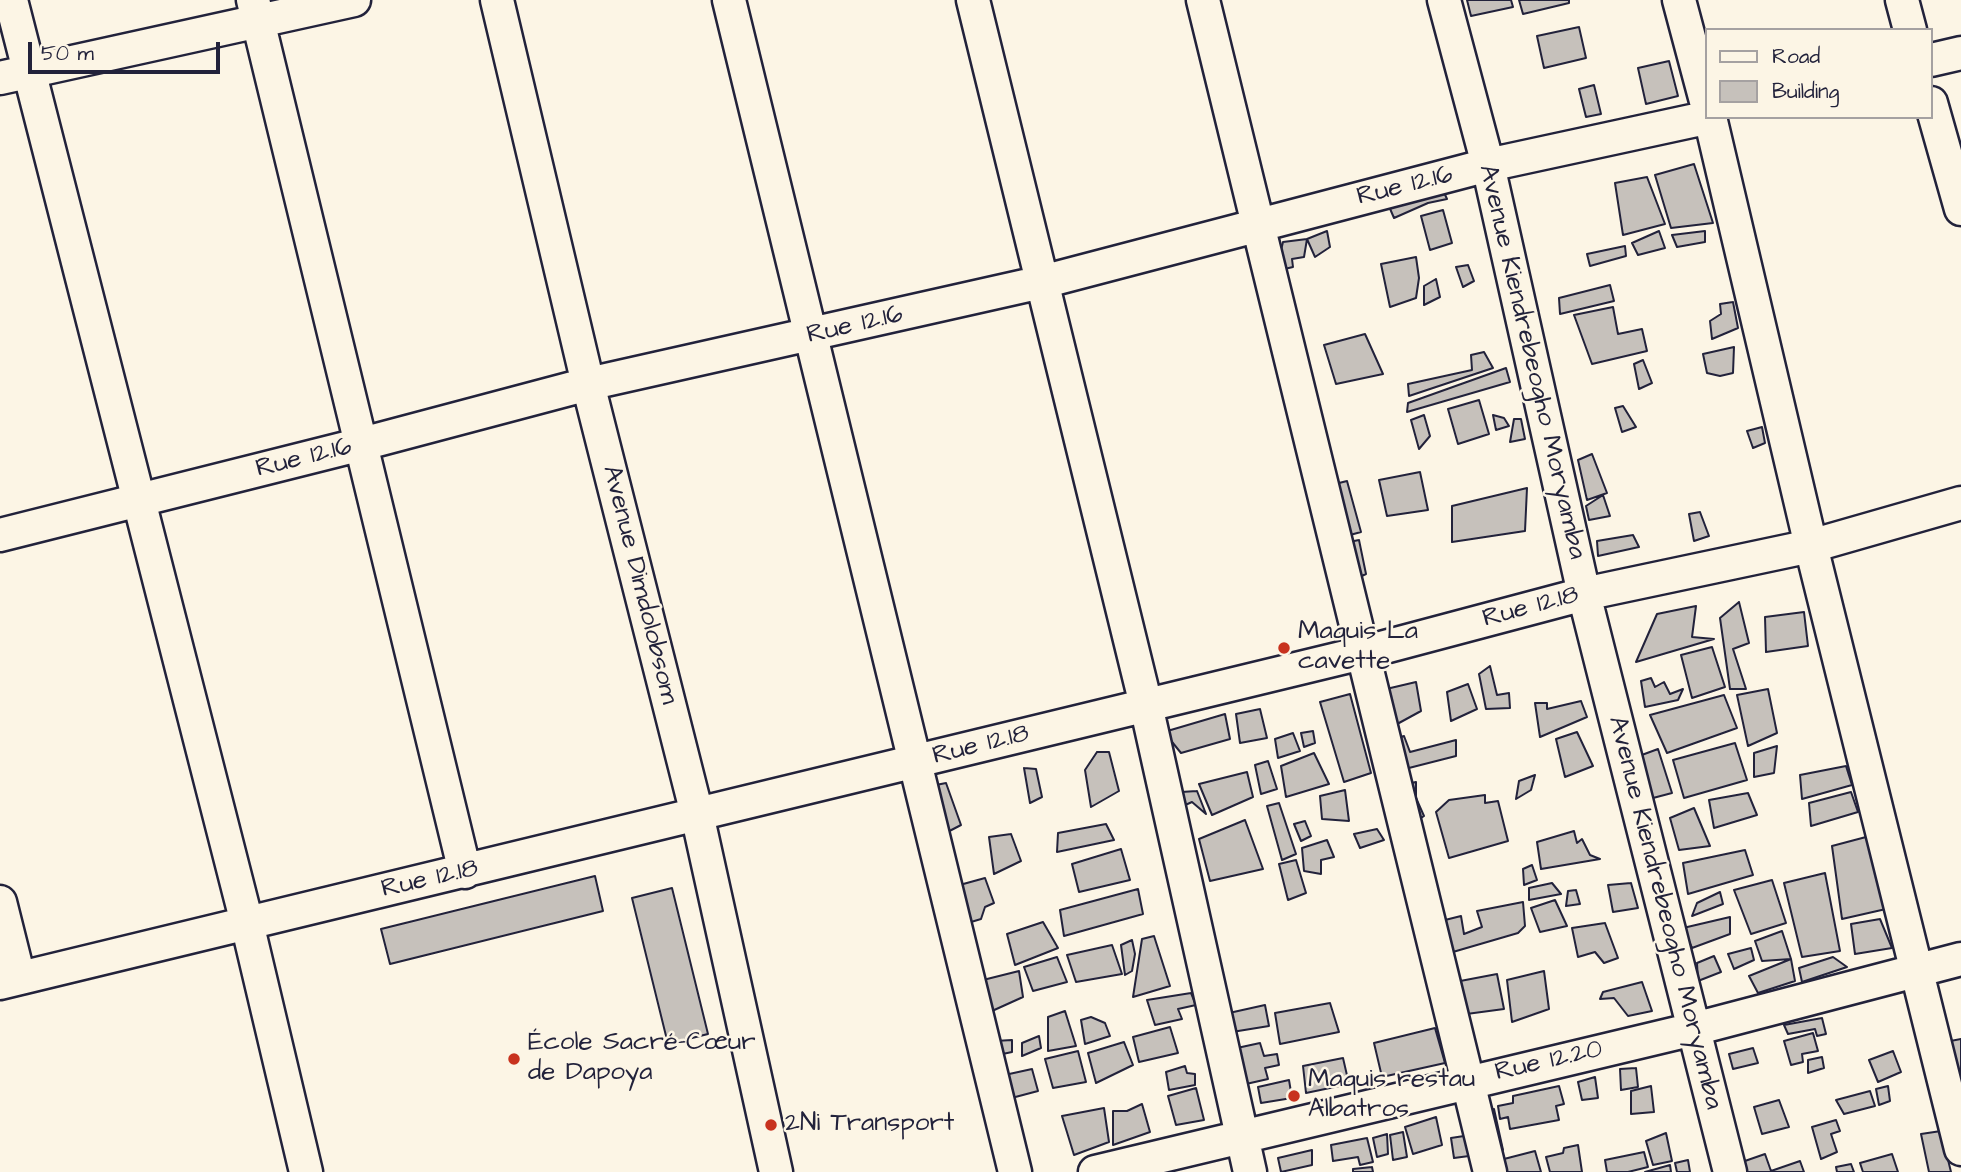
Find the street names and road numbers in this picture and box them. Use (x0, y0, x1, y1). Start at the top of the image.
street label: Rue 12.16 (1354, 160, 1456, 214)
street label: Avenue Kiendrebeogho Moryamba (1470, 162, 1592, 562)
street label: Rue 12.16 (804, 300, 906, 352)
street label: Rue 12.16 (253, 432, 355, 486)
street label: Avenue Dimdolobsom (594, 462, 684, 708)
street label: Rue 12.18 (1480, 580, 1582, 636)
street label: Avenue Kiendrebeogho Moryamba (1600, 713, 1728, 1113)
street label: Rue 12.18 (930, 719, 1032, 773)
street label: Rue 12.18 (379, 854, 481, 906)
street label: Rue 12.20 (1492, 1034, 1606, 1090)

